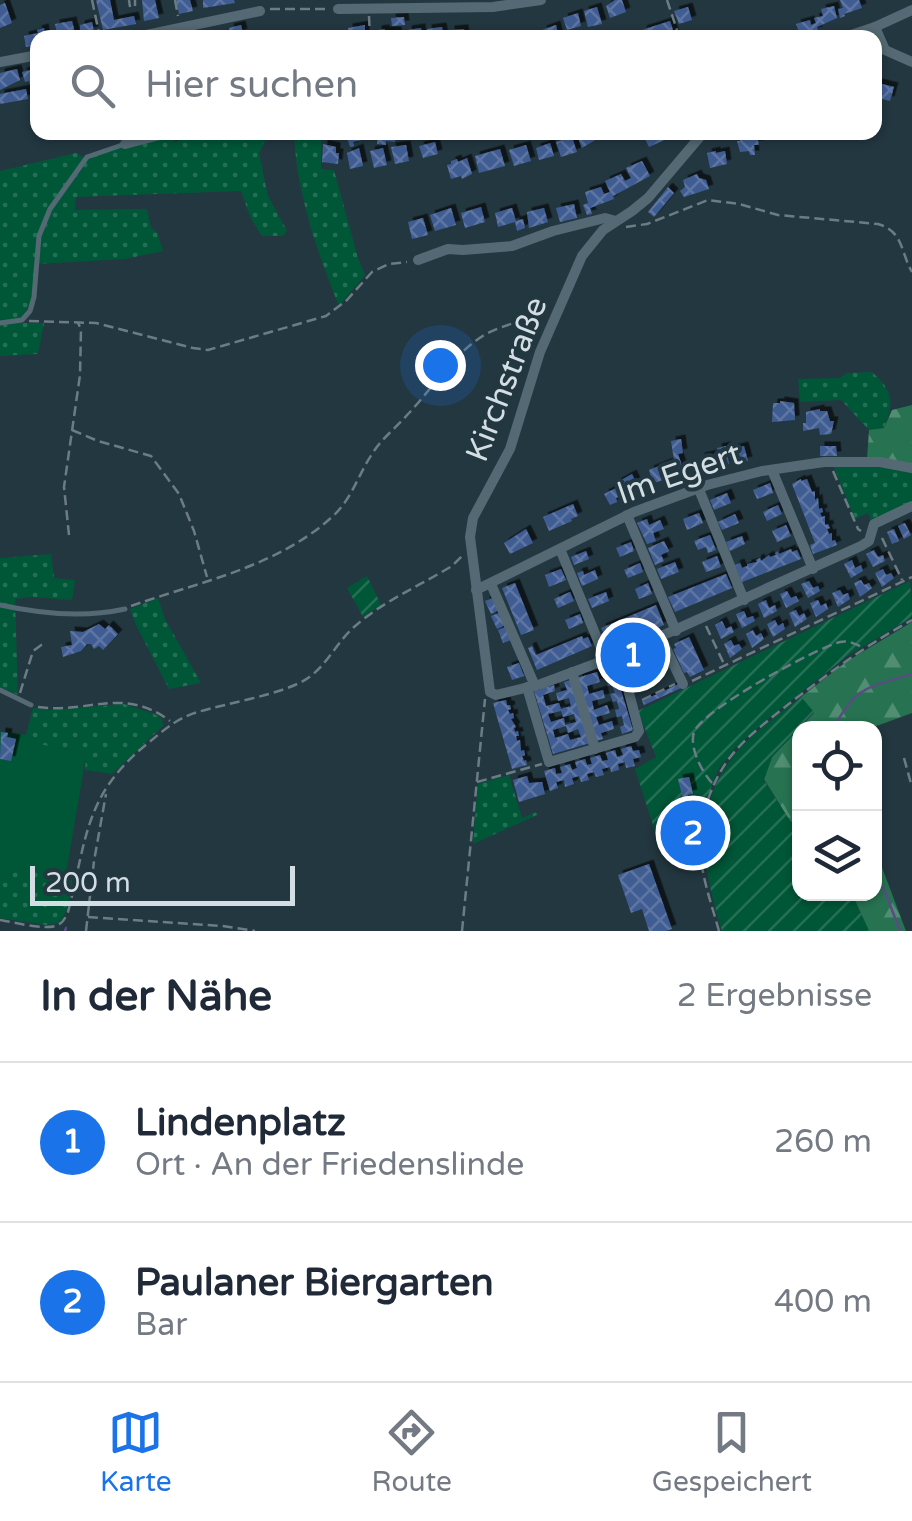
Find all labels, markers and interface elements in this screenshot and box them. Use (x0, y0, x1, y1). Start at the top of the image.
search box (30, 30, 882, 140)
icon: search (65, 58, 120, 113)
text: Hier suchen (145, 62, 358, 108)
street label: Kirchstraße (458, 292, 556, 467)
your location (415, 340, 466, 391)
street label: Im Egert (612, 435, 747, 513)
pin: 1 (600, 618, 666, 692)
map controls (792, 721, 882, 901)
button: locate (792, 721, 882, 811)
pin: 2 (660, 796, 726, 870)
button: layers (792, 811, 882, 901)
scale bar (30, 861, 295, 906)
text: 200 m (45, 866, 131, 900)
text: In der Nähe (40, 971, 272, 1022)
text: 2 Ergebnisse (677, 977, 872, 1015)
text: Lindenplatz (135, 1100, 346, 1146)
text: 1 (62, 1123, 83, 1161)
text: 260 m (774, 1123, 872, 1161)
text: Ort · An der Friedenslinde (135, 1146, 524, 1184)
text: Paulaner Biergarten (135, 1260, 494, 1306)
text: 2 (62, 1283, 83, 1321)
text: 400 m (774, 1283, 872, 1321)
text: Bar (135, 1306, 187, 1344)
tab: Karte (100, 1405, 172, 1499)
tab: Route (371, 1405, 452, 1499)
tab: Gespeichert (652, 1405, 812, 1499)

